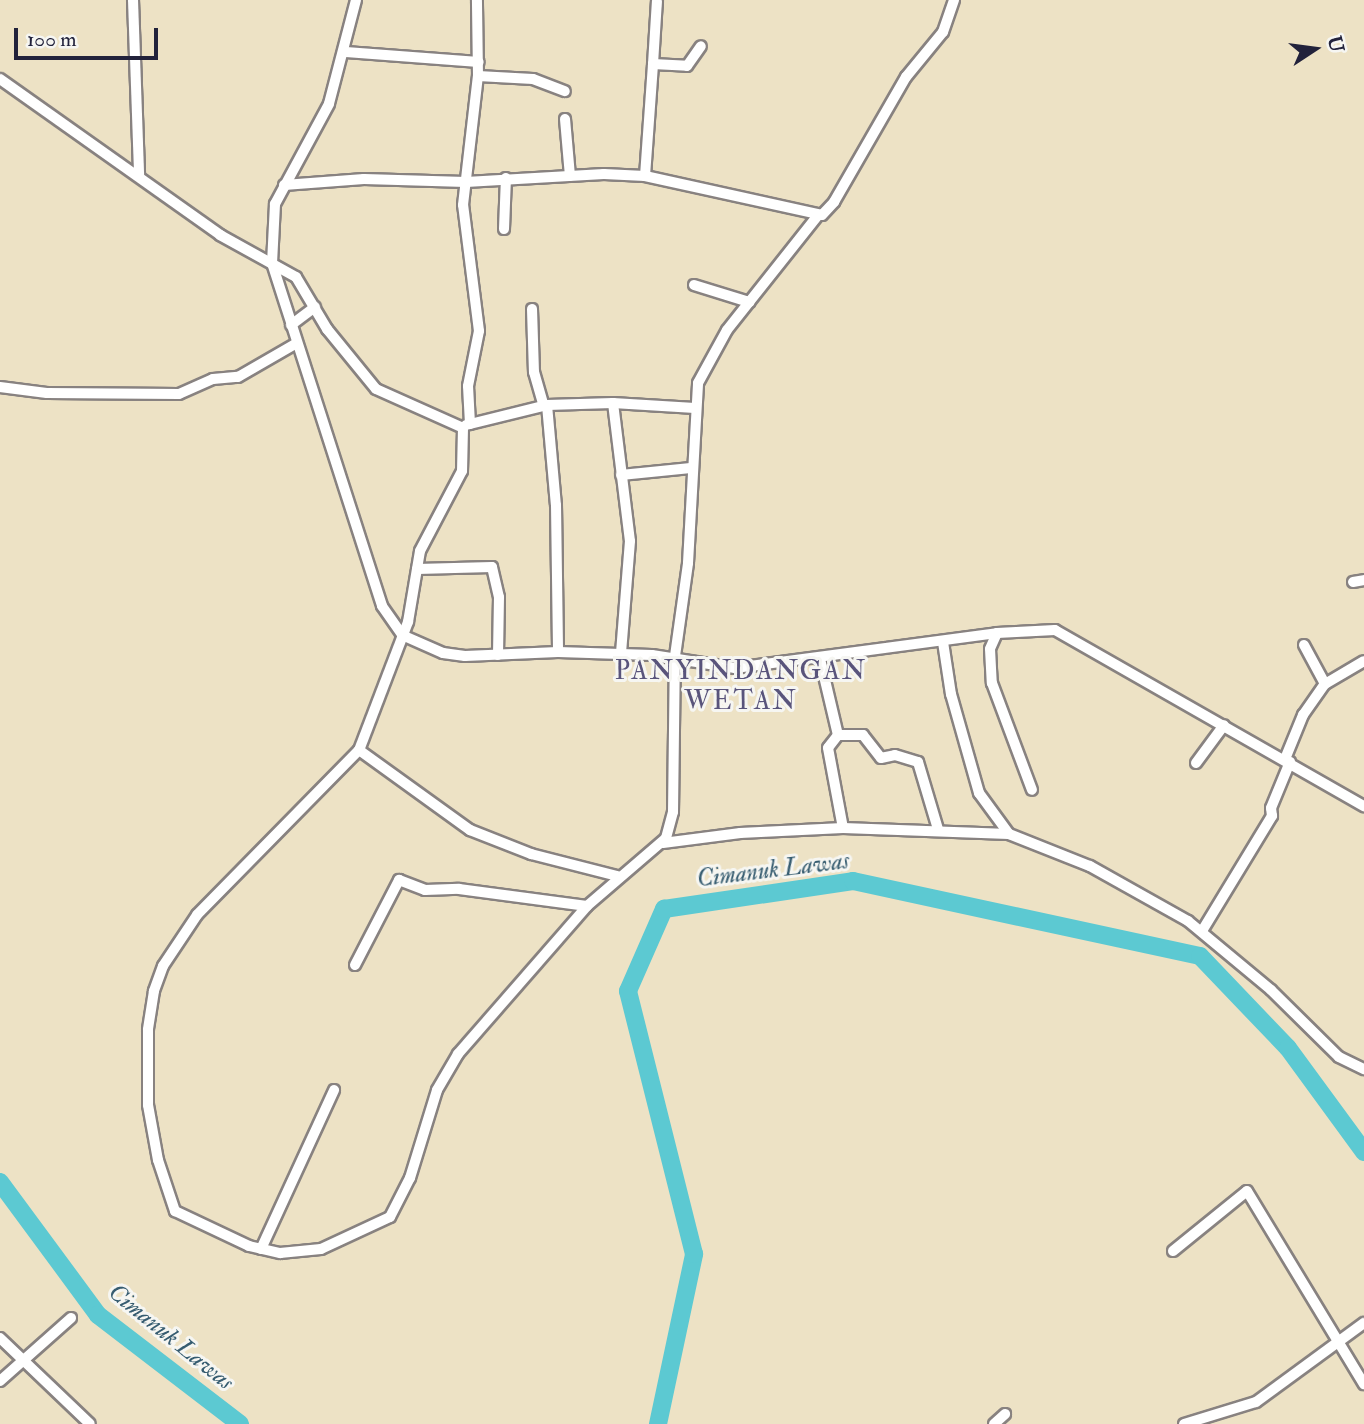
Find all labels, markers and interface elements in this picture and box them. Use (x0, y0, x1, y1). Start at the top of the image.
scale bar (18, 14, 161, 58)
north arrow (1280, 14, 1350, 84)
text: 100 m (27, 26, 77, 53)
text: U (1322, 34, 1349, 55)
district label: PANYINDANGAN WETAN (616, 656, 866, 718)
water label: Cimanuk Lawas (695, 846, 851, 894)
water label: Cimanuk Lawas (102, 1278, 240, 1396)

